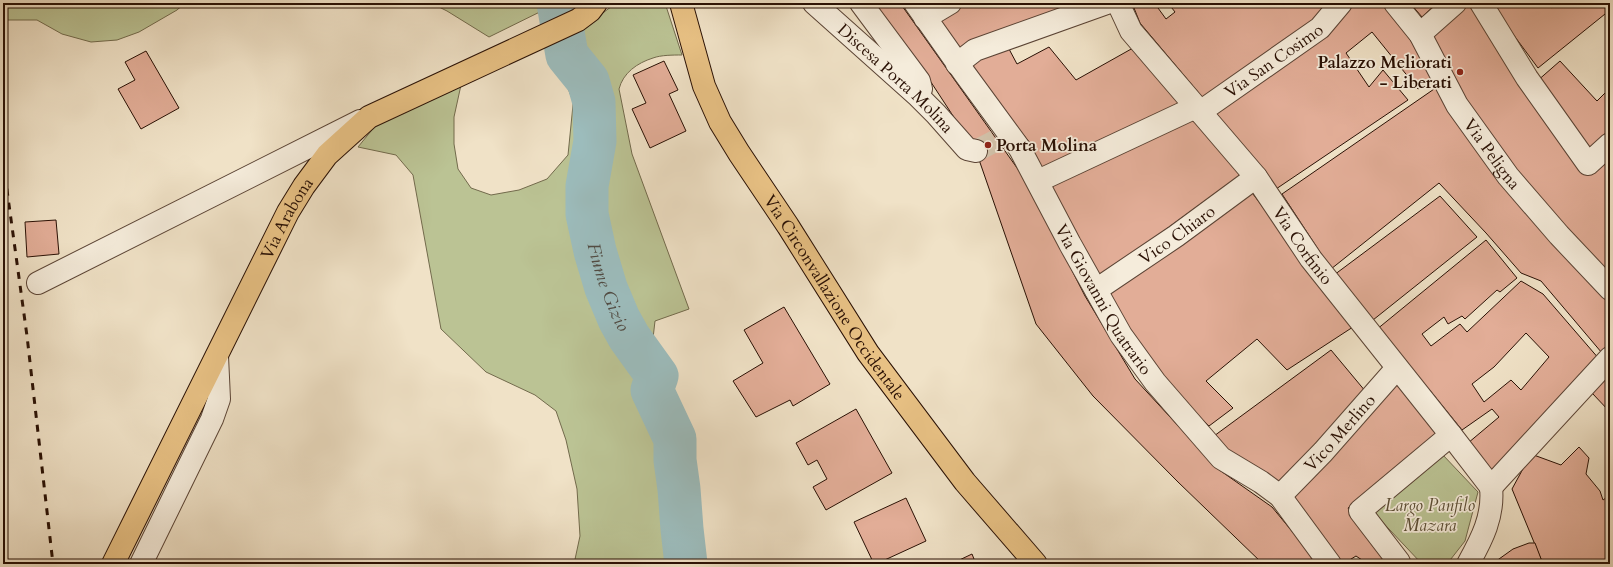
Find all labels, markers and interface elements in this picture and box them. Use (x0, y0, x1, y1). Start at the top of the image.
street label: Discesa Porta Molina (833, 18, 959, 138)
street label: Via San Cosimo (1220, 18, 1328, 103)
place label: Palazzo Meliorati - Liberati (1317, 51, 1452, 94)
marker: Palazzo Meliorati - Liberati (1455, 67, 1465, 77)
street label: Via Peligna (1459, 114, 1526, 195)
place label: Porta Molina (996, 134, 1098, 157)
marker: Porta Molina (983, 140, 993, 150)
street label: Via Arabona (255, 172, 319, 263)
street label: Via Circonvallazione Occidentale (759, 190, 911, 405)
street label: Vico Chiaro (1134, 200, 1220, 270)
street label: Via Corfinio (1267, 202, 1338, 289)
street label: Via Giovanni Quatrario (1050, 220, 1158, 379)
water label: Fiume Gizio (581, 240, 636, 336)
street label: Vico Merlino (1299, 389, 1380, 476)
park label: Largo Panfilo Mazara (1385, 494, 1475, 537)

